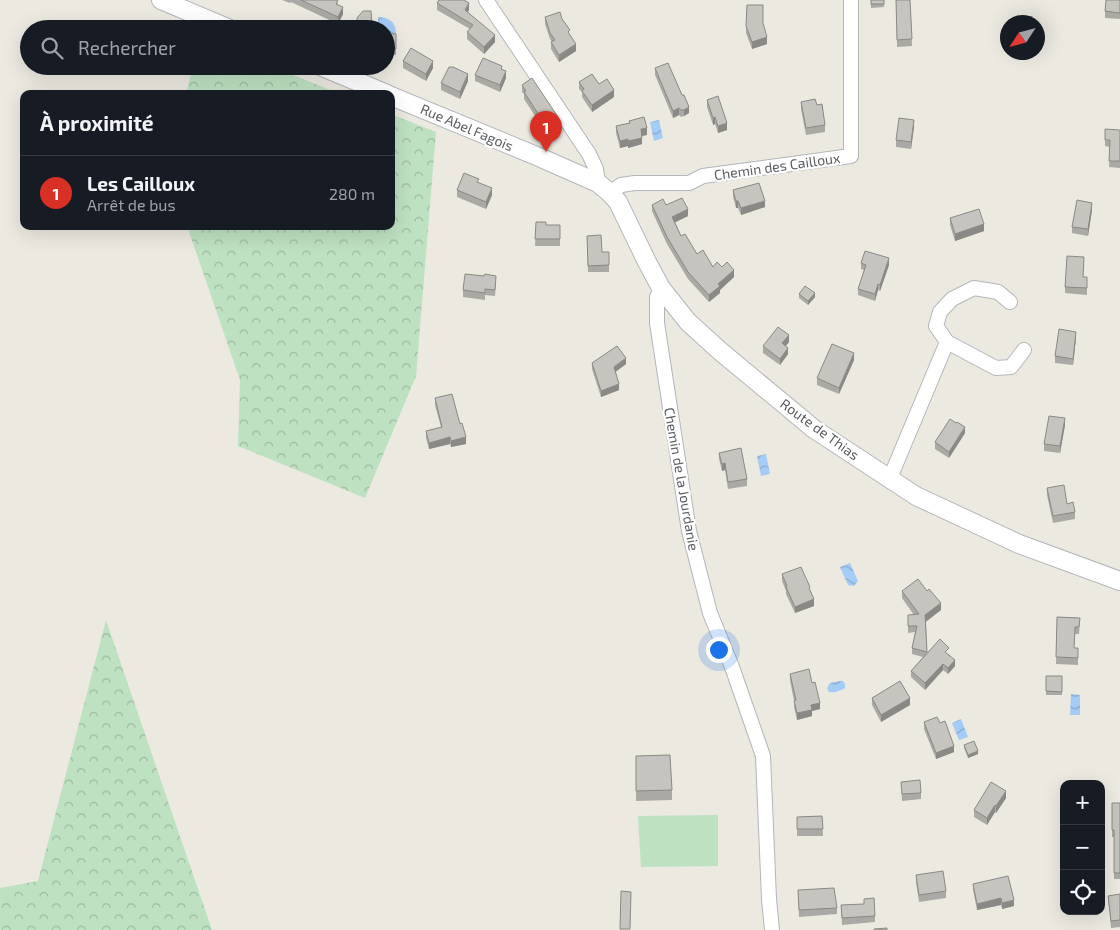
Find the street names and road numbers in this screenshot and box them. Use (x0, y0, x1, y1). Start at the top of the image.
street label: Rue Abel Fagois (418, 100, 516, 154)
street label: Chemin des Cailloux (713, 149, 842, 183)
street label: Route de Thias (777, 395, 863, 463)
street label: Chemin de la Jourdanie (661, 406, 703, 552)

